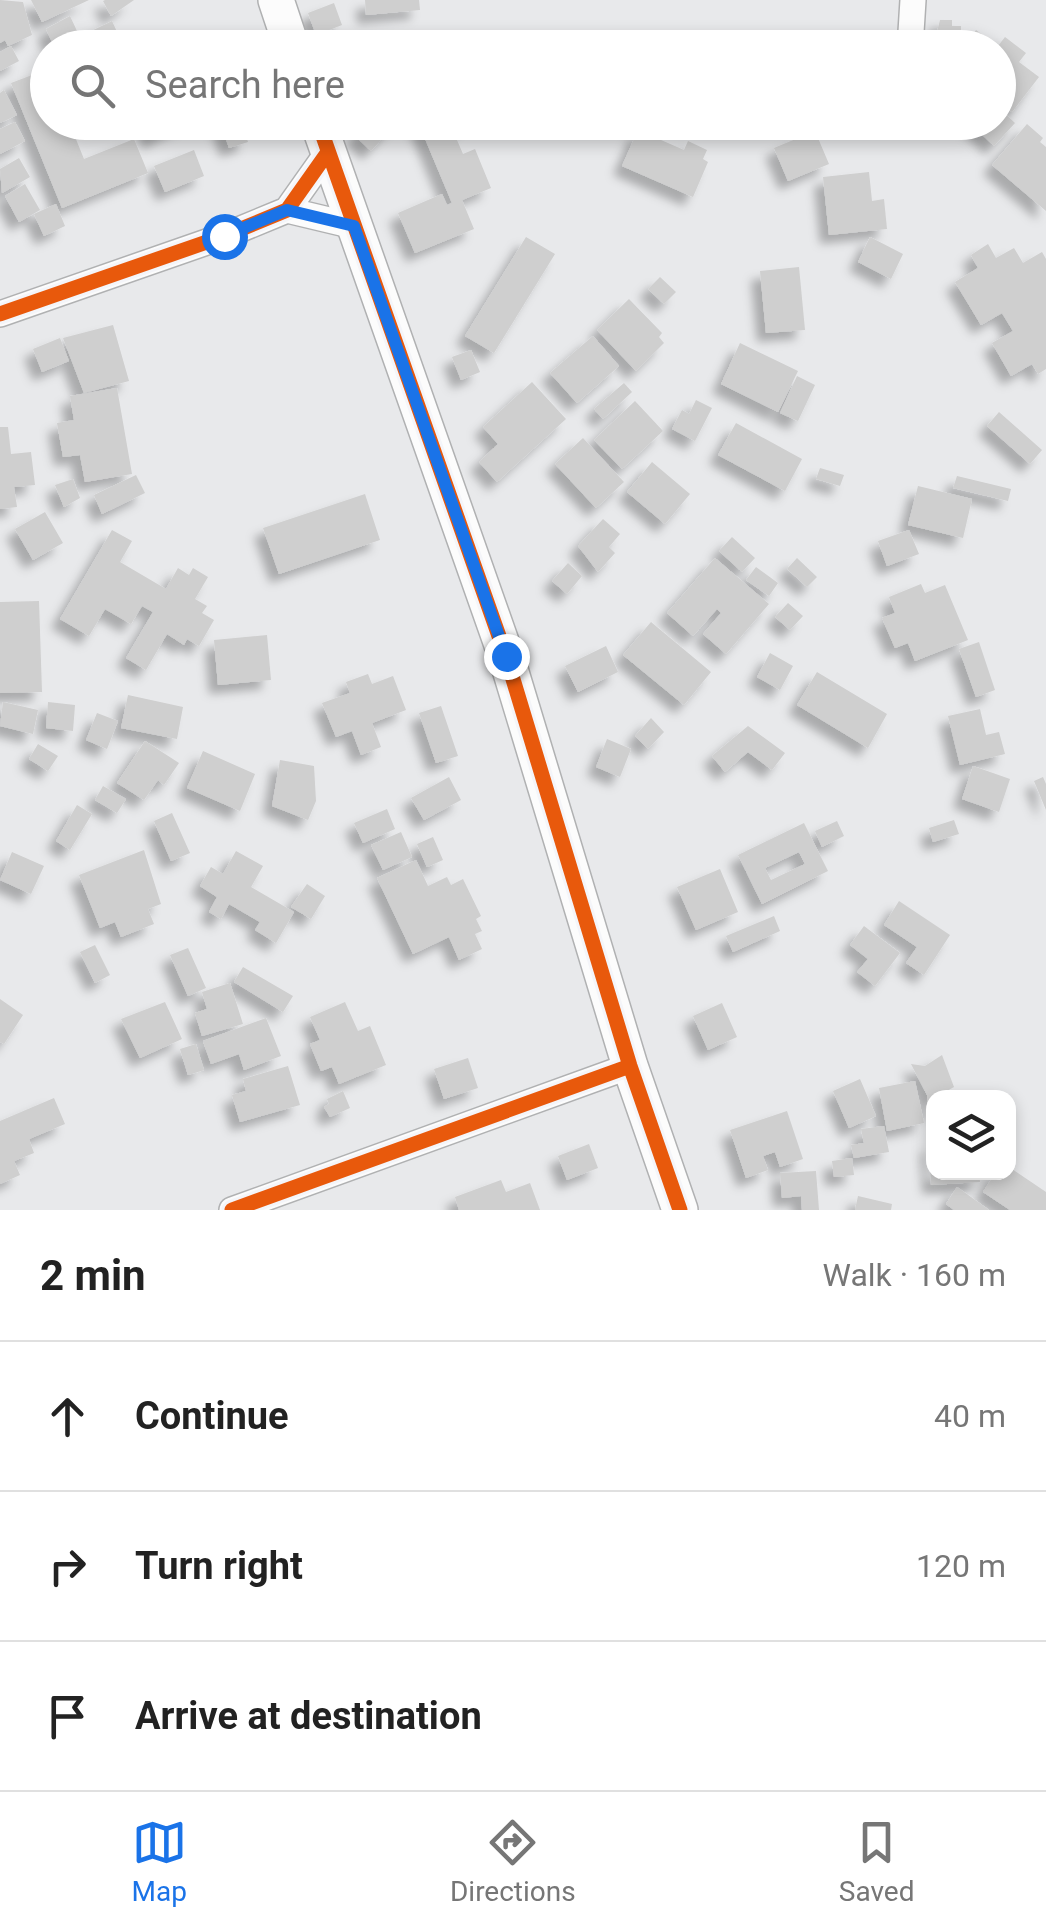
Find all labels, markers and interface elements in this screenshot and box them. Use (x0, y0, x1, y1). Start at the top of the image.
search box (30, 30, 1016, 140)
icon: search (65, 58, 120, 113)
text: Search here (145, 63, 345, 107)
route start (202, 214, 248, 260)
route end (484, 634, 530, 680)
map controls (926, 1090, 1016, 1180)
button: layers (926, 1090, 1016, 1180)
text: 2 min (40, 1251, 146, 1300)
text: Walk · 160 m (823, 1256, 1006, 1294)
icon: ahead (40, 1389, 95, 1444)
text: Continue (135, 1394, 289, 1438)
text: 40 m (934, 1397, 1006, 1435)
icon: right (40, 1539, 95, 1594)
text: Turn right (135, 1544, 303, 1588)
text: 120 m (916, 1547, 1006, 1585)
icon: arrive (40, 1689, 95, 1744)
text: Arrive at destination (135, 1694, 482, 1738)
tab: Map (132, 1815, 187, 1908)
tab: Directions (450, 1815, 576, 1908)
tab: Saved (839, 1815, 914, 1908)

